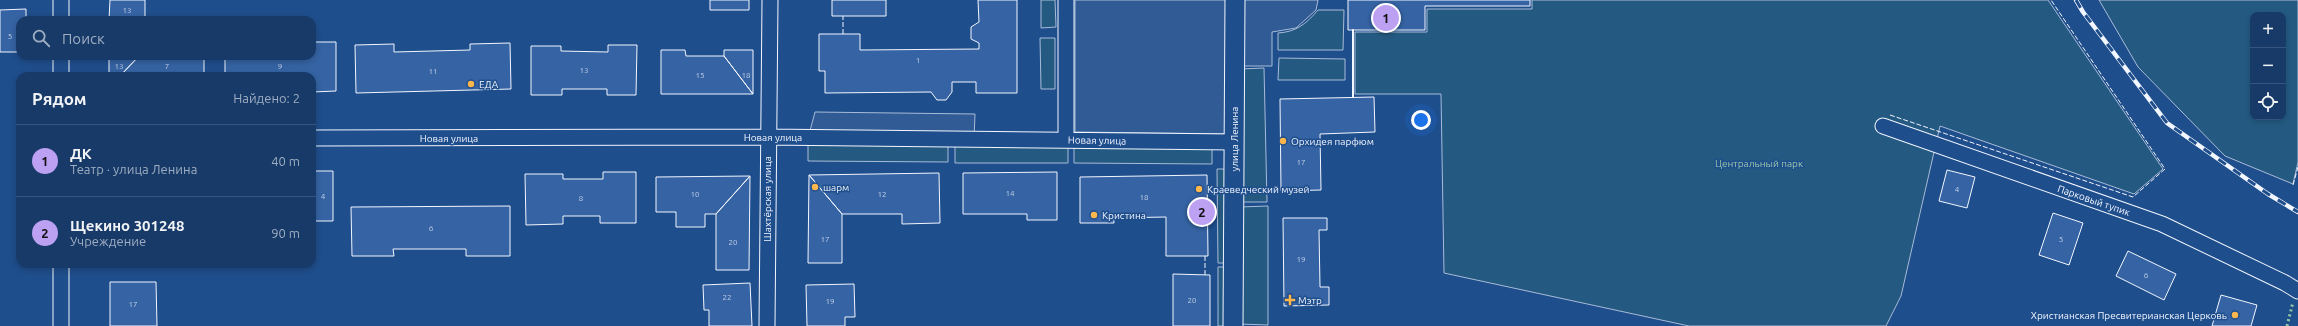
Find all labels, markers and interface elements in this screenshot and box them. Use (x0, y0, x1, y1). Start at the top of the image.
pin: 1 (1373, 3, 1399, 33)
house number: 13 (122, 6, 132, 15)
map controls (2250, 12, 2286, 120)
button: + (2250, 12, 2286, 48)
search box (16, 16, 316, 60)
icon: search (30, 27, 52, 49)
text: Поиск (62, 30, 105, 47)
house number: 5 (8, 32, 12, 41)
button: − (2250, 48, 2286, 84)
house number: 1 (916, 56, 920, 65)
house number: 13 (114, 62, 124, 71)
house number: 7 (165, 62, 169, 71)
house number: 9 (278, 62, 282, 71)
house number: 13 (579, 66, 589, 75)
house number: 11 (428, 67, 438, 76)
house number: 15 (695, 71, 705, 80)
house number: 18 (741, 71, 751, 80)
marker: ЕДА (466, 79, 476, 89)
place label: ЕДА (479, 79, 499, 90)
button: locate (2250, 84, 2286, 120)
text: Рядом (32, 89, 87, 108)
text: Найдено: 2 (233, 91, 300, 105)
street label: улица Ленина (1229, 107, 1240, 171)
your location (1411, 110, 1431, 130)
street label: Новая улица (744, 132, 802, 143)
street label: Новая улица (420, 133, 478, 144)
street label: Новая улица (1068, 134, 1126, 147)
marker: Орхидея парфюм (1278, 136, 1288, 146)
place label: Орхидея парфюм (1291, 136, 1374, 147)
text: ДК (70, 145, 92, 162)
text: 1 (41, 154, 49, 168)
text: 40 m (271, 154, 300, 168)
street label: Шахтёрская улица (762, 156, 773, 242)
house number: 17 (1296, 158, 1306, 167)
park label: Центральный парк (1715, 158, 1803, 169)
text: Театр · улица Ленина (70, 162, 197, 176)
marker: шарм (810, 182, 820, 192)
place label: шарм (823, 182, 849, 193)
street label: Парковый тупик (2056, 183, 2132, 218)
marker: Краеведческий музей (1194, 184, 1204, 194)
place label: Краеведческий музей (1207, 184, 1310, 195)
house number: 4 (1955, 185, 1960, 194)
house number: 14 (1005, 189, 1015, 198)
house number: 10 (690, 190, 700, 199)
house number: 12 (877, 190, 887, 199)
house number: 4 (321, 192, 326, 201)
house number: 18 (1139, 193, 1149, 202)
house number: 8 (579, 194, 584, 203)
pin: 2 (1189, 197, 1215, 227)
marker: Кристина (1089, 210, 1099, 220)
place label: Кристина (1102, 210, 1146, 221)
text: Щекино 301248 (70, 217, 184, 234)
house number: 6 (429, 224, 434, 233)
text: 2 (41, 226, 49, 240)
text: 90 m (271, 226, 300, 240)
text: Учреждение (70, 234, 146, 248)
house number: 17 (820, 235, 830, 244)
house number: 5 (2059, 235, 2063, 244)
house number: 20 (728, 238, 738, 247)
house number: 19 (1296, 255, 1306, 264)
house number: 6 (2144, 271, 2149, 280)
house number: 22 (722, 293, 732, 302)
marker: Мэтр (1285, 295, 1295, 305)
place label: Мэтр (1298, 295, 1322, 306)
house number: 20 (1187, 296, 1197, 305)
house number: 19 (825, 297, 835, 306)
house number: 17 (128, 300, 138, 309)
place label: Христианская Пресвитерианская Церковь (2031, 310, 2227, 321)
marker: Христианская Пресвитерианская Церковь (2230, 310, 2240, 320)

